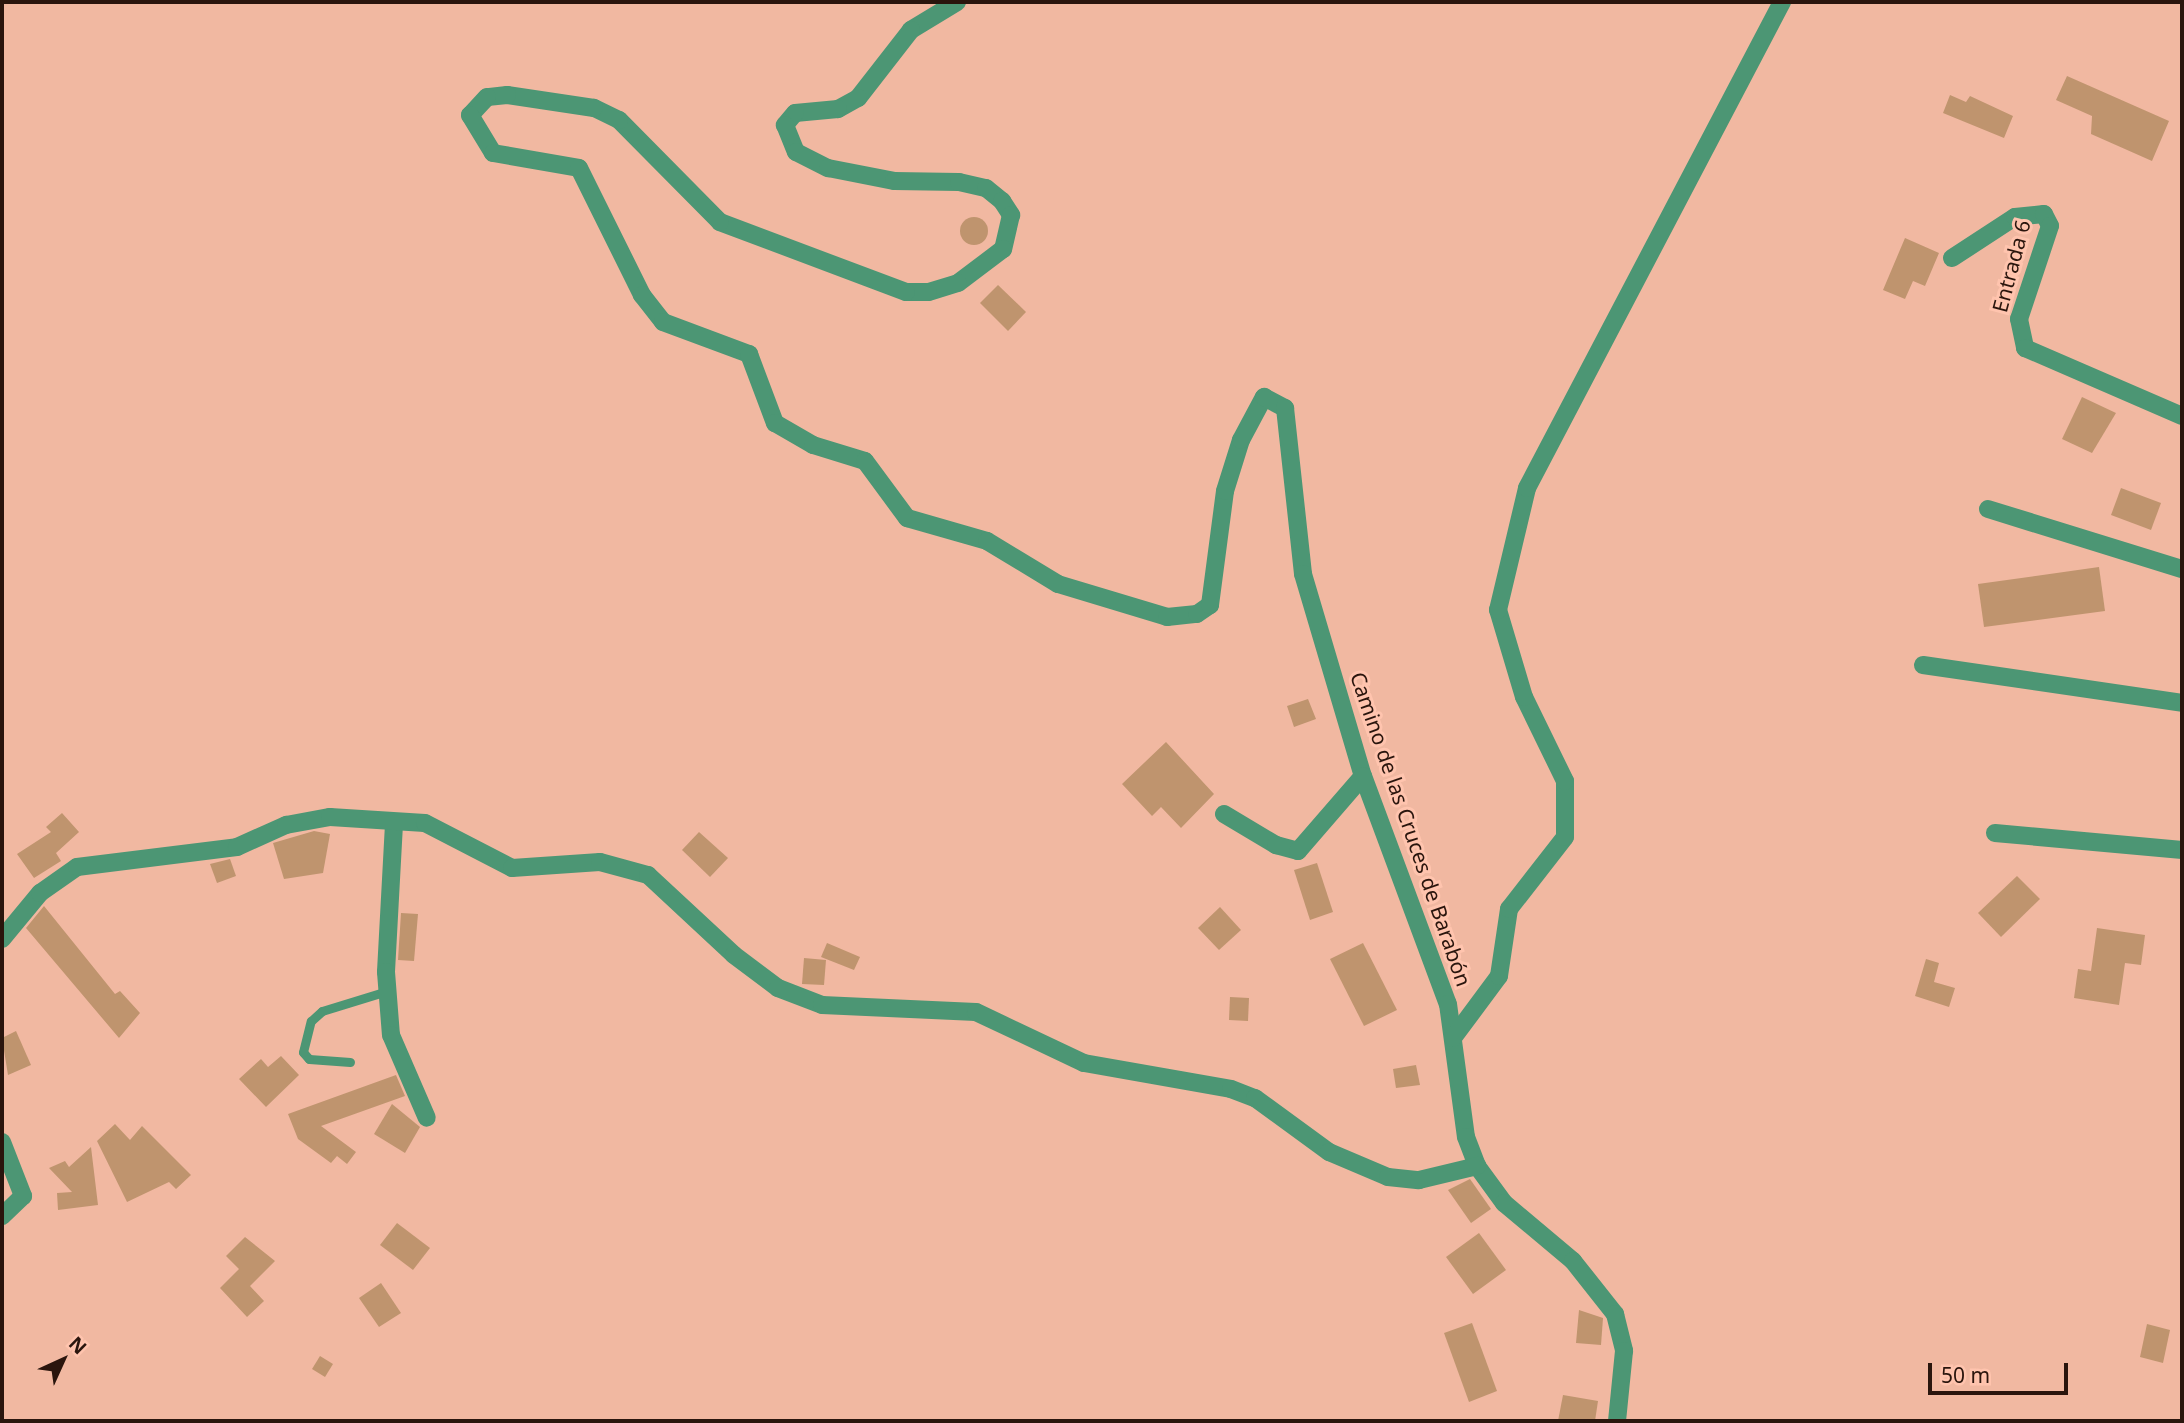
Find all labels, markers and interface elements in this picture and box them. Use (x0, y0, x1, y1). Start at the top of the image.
street label: Entrada 6 (1987, 217, 2035, 315)
street label: Camino de las Cruces de Barabón (1345, 668, 1477, 990)
north arrow (28, 1325, 98, 1395)
text: N (63, 1330, 92, 1360)
scale bar (1932, 1350, 2072, 1394)
text: 50 m (1941, 1361, 1990, 1389)

